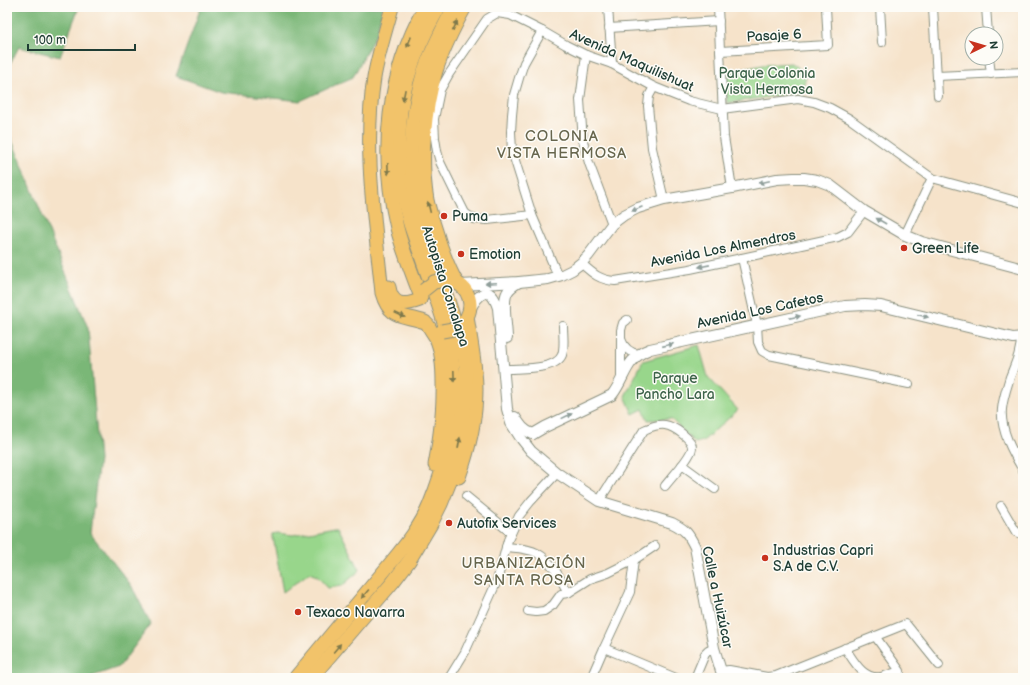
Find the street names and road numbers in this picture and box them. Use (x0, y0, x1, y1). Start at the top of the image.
street label: Avenida Maquilishuat (567, 25, 697, 96)
street label: Pasaje 6 (746, 26, 802, 45)
street label: Autopista Comalapa (418, 223, 473, 349)
street label: Avenida Los Almendros (649, 226, 797, 271)
street label: Avenida Los Cafetos (695, 289, 825, 332)
street label: Calle a Huizúcar (698, 545, 737, 651)

